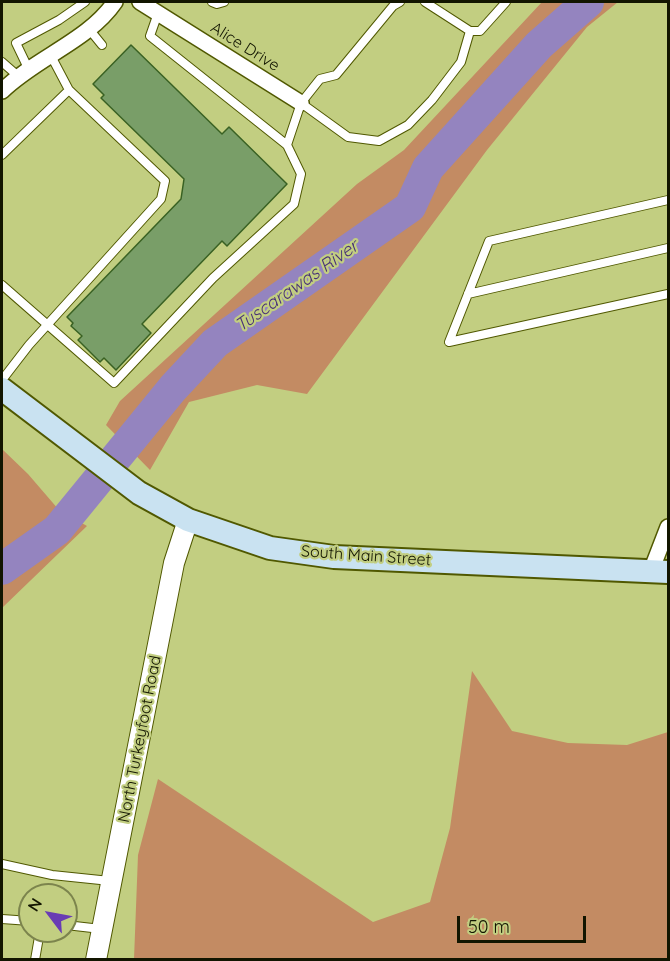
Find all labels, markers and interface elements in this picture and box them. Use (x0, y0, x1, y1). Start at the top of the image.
street label: Alice Drive (207, 18, 283, 76)
water label: Tuscarawas River (231, 235, 363, 337)
street label: South Main Street (300, 542, 432, 570)
street label: North Turkeyfoot Road (114, 654, 166, 824)
north arrow (18, 883, 78, 943)
text: N (23, 894, 46, 915)
scale bar (460, 904, 589, 942)
text: 50 m (468, 915, 510, 938)

